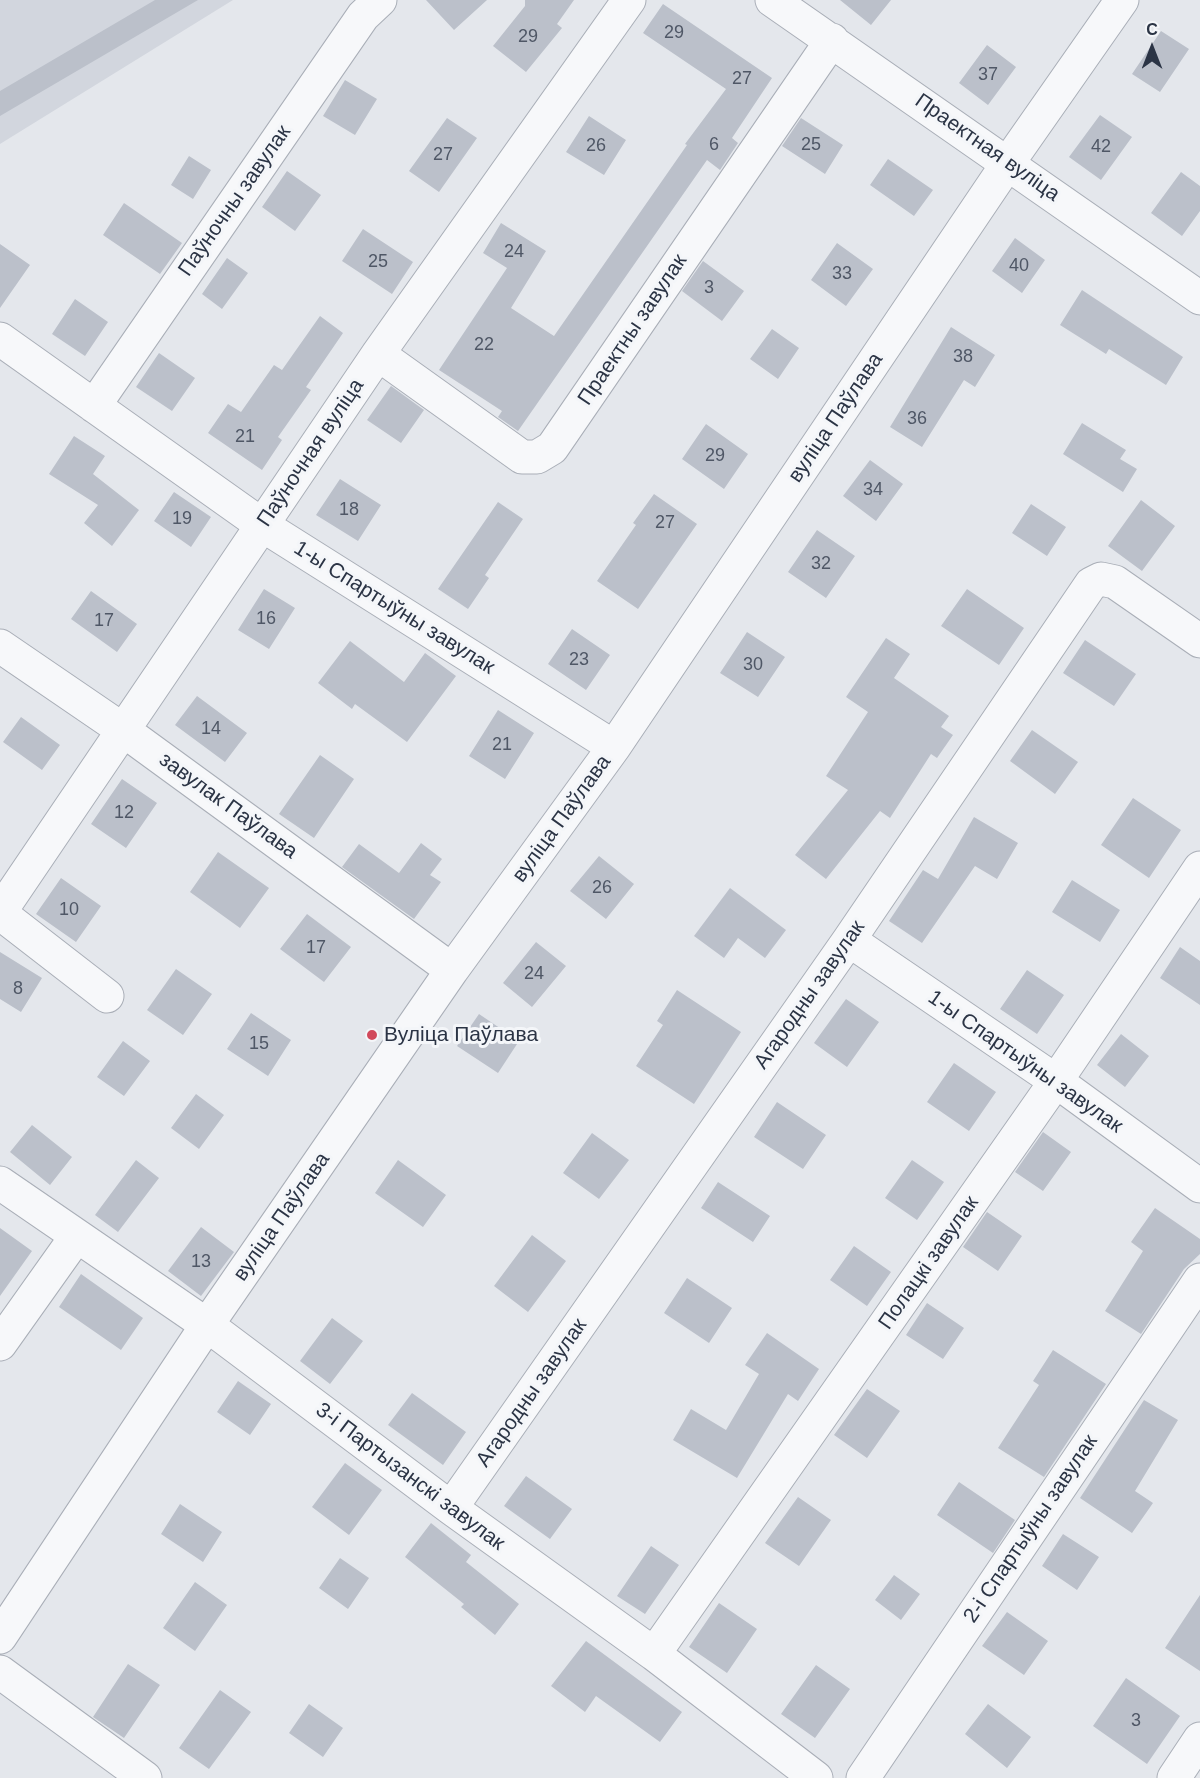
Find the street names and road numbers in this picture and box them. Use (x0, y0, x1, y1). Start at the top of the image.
street label: Праектная вуліца (910, 89, 1064, 207)
street label: Паўночны завулак (173, 121, 297, 281)
street label: Праектны завулак (573, 250, 693, 410)
street label: вуліца Паўлава (783, 348, 889, 488)
street label: Паўночная вуліца (252, 374, 370, 532)
street label: 1-ы Спартыўны завулак (289, 536, 499, 680)
street label: завулак Паўлава (154, 747, 302, 865)
street label: вуліца Паўлава (507, 751, 617, 887)
street label: Агародны завулак (749, 916, 871, 1074)
street label: 1-ы Спартыўны завулак (923, 985, 1127, 1139)
street label: вуліца Паўлава (228, 1148, 336, 1286)
street label: Полацкі завулак (874, 1191, 984, 1335)
street label: Агародны завулак (471, 1314, 593, 1472)
street label: 3-і Партызанскі завулак (311, 1398, 509, 1556)
street label: 2-і Спартыўны завулак (959, 1430, 1103, 1628)

